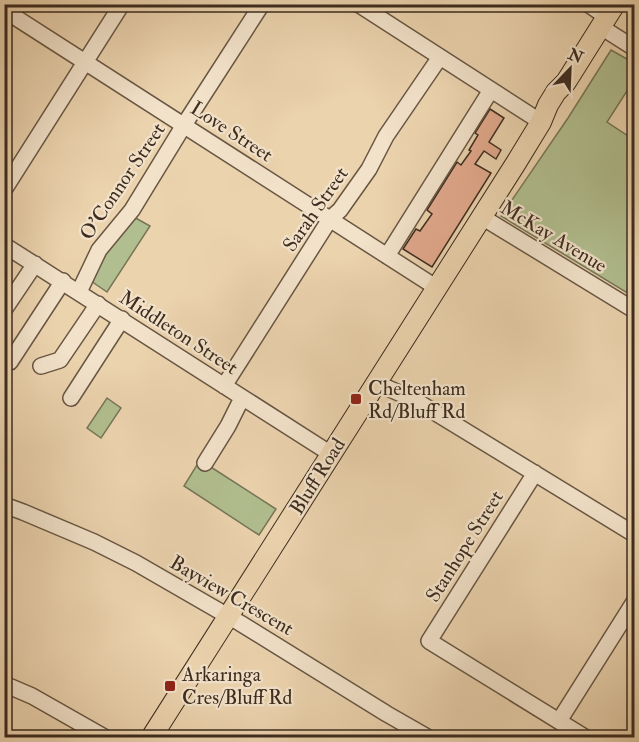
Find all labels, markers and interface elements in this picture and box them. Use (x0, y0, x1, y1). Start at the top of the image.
north arrow (540, 39, 600, 99)
text: N (564, 44, 587, 68)
street label: Love Street (186, 96, 278, 168)
street label: O'Connor Street (74, 118, 171, 245)
street label: Sarah Street (277, 162, 354, 257)
street label: McKay Avenue (496, 195, 612, 278)
street label: Middleton Street (115, 285, 243, 380)
place label: Cheltenham Rd/Bluff Rd (368, 376, 466, 424)
marker: Cheltenham Rd/Bluff Rd (349, 392, 363, 406)
street label: Bluff Road (284, 433, 351, 519)
street label: Stanhope Street (420, 485, 510, 607)
street label: Bayview Crescent (165, 550, 299, 641)
place label: Arkaringa Cres/Bluff Rd (181, 662, 292, 710)
marker: Arkaringa Cres/Bluff Rd (163, 679, 177, 693)

